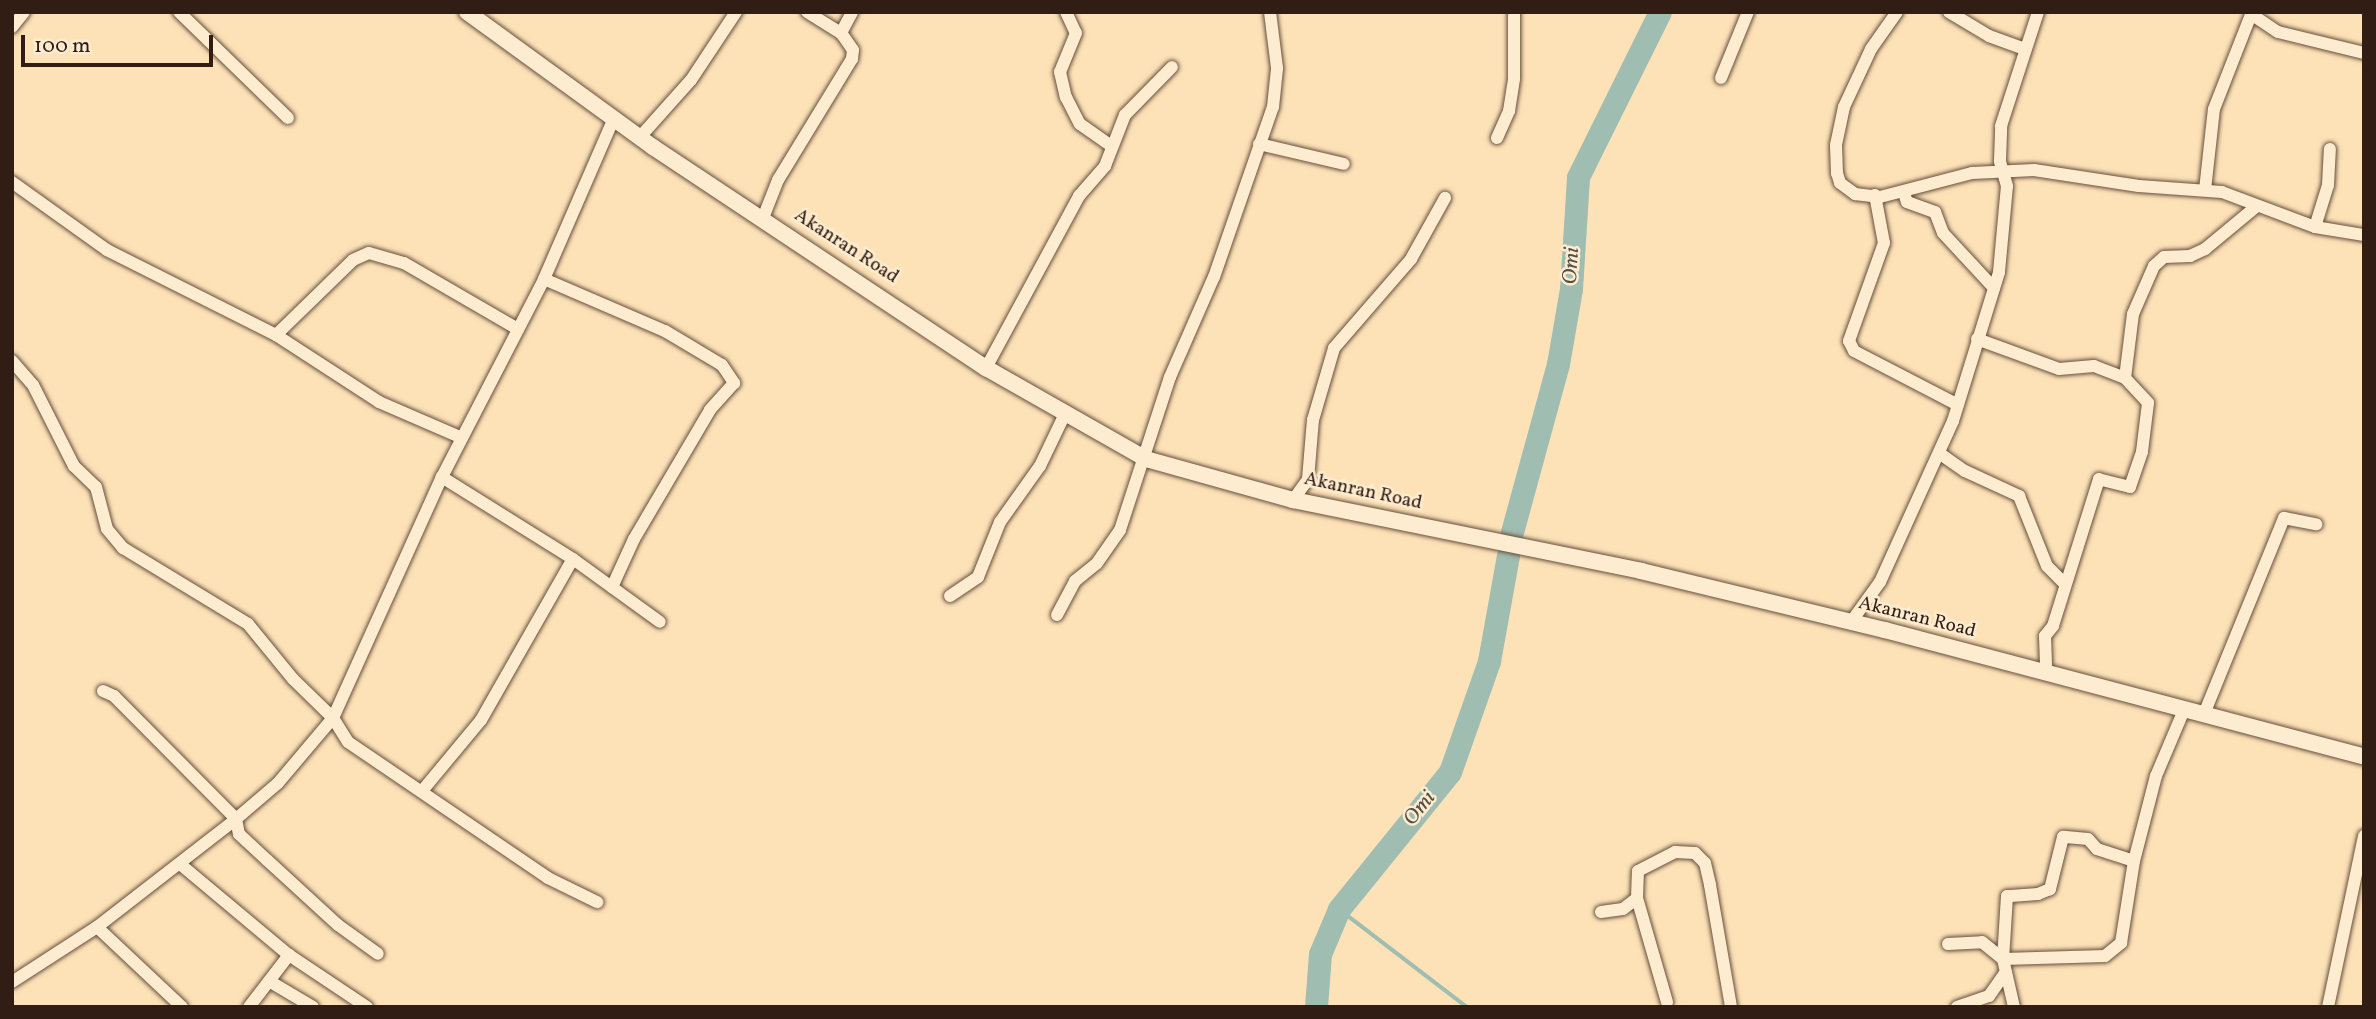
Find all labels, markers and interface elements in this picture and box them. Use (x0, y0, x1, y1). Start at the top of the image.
scale bar (24, 21, 217, 65)
text: 100 m (34, 32, 91, 61)
street label: Akanran Road (789, 205, 903, 289)
water label: Omi (1558, 247, 1586, 285)
street label: Akanran Road (1302, 468, 1424, 516)
street label: Akanran Road (1856, 592, 1978, 644)
water label: Omi (1399, 787, 1441, 831)

